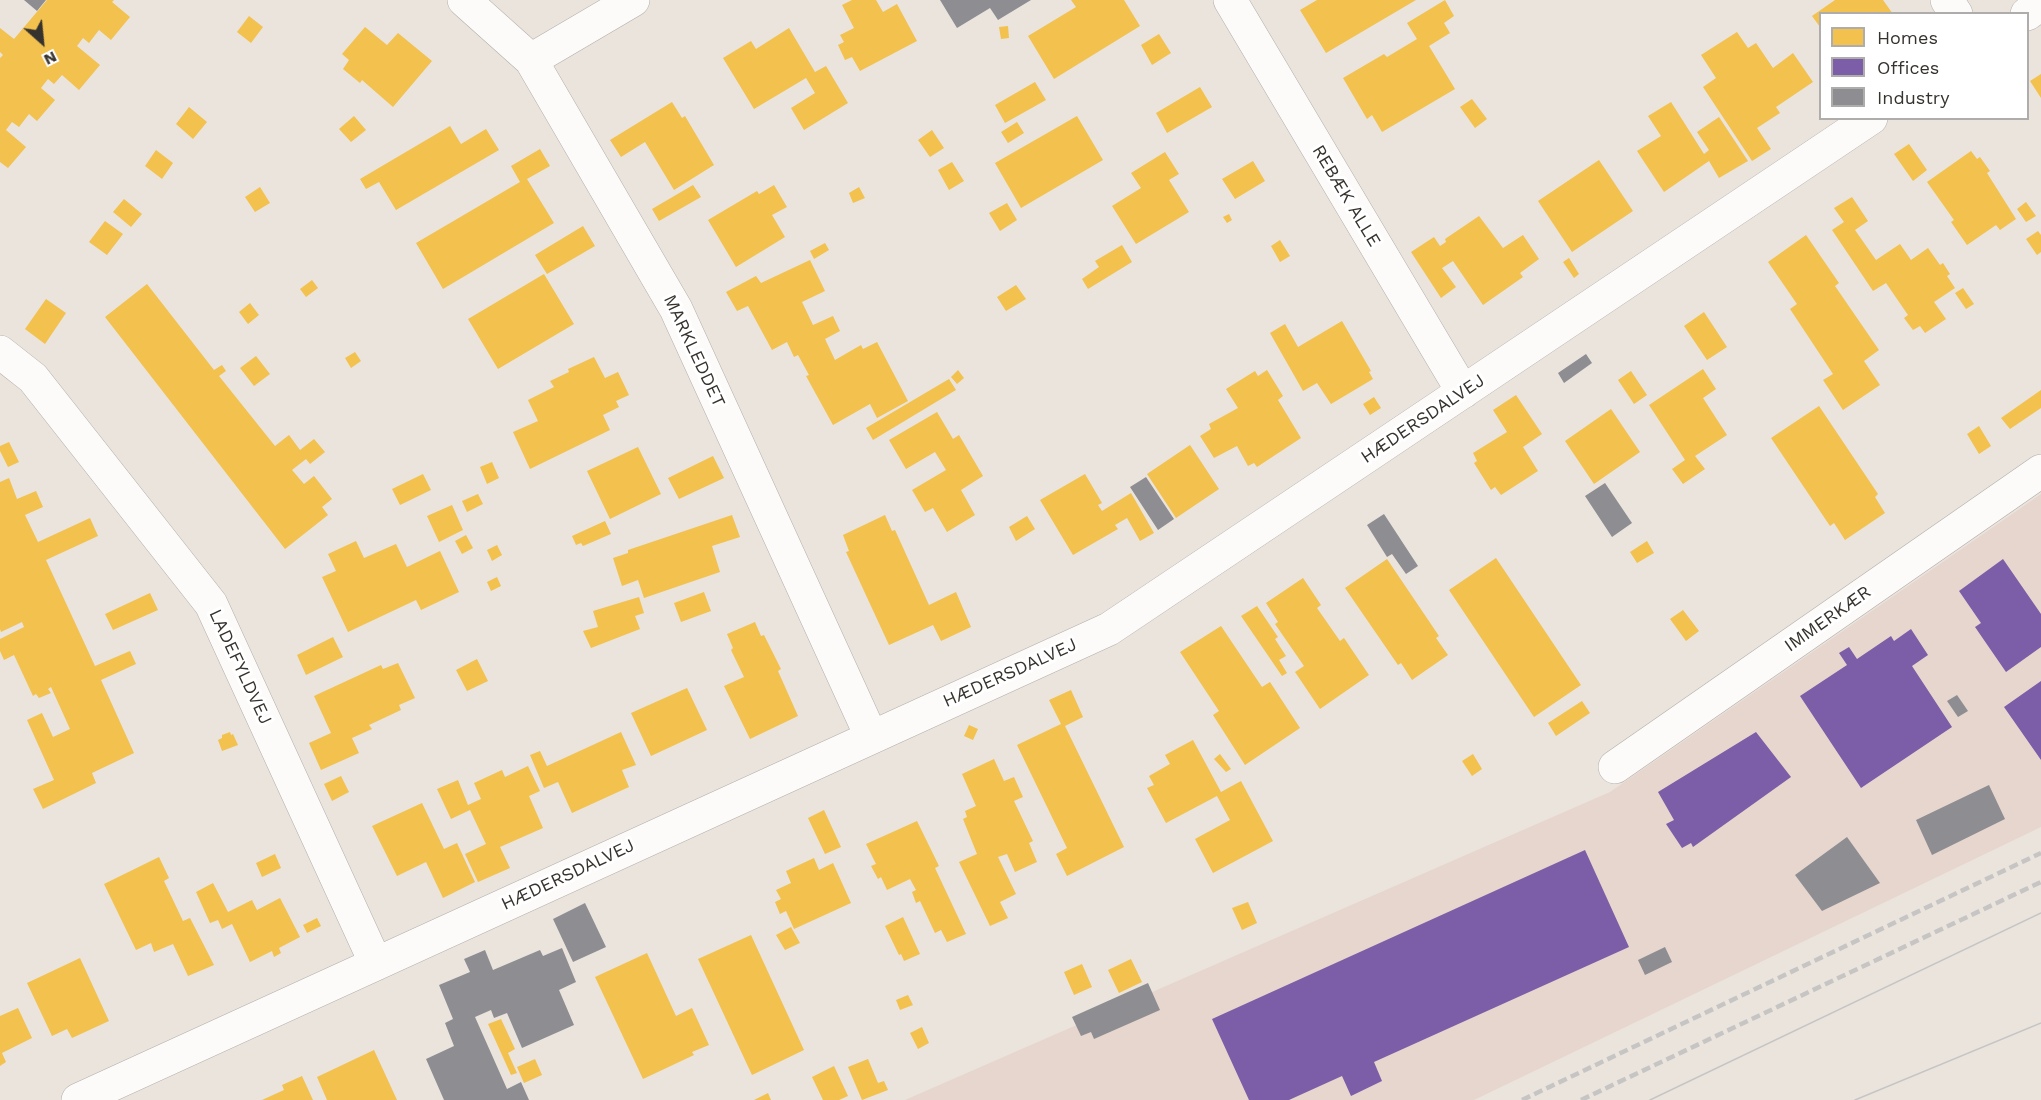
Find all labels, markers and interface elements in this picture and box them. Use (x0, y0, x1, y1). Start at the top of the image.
north arrow (12, 12, 72, 72)
legend (1819, 12, 2029, 120)
text: Homes (1877, 27, 1938, 48)
text: N (41, 47, 60, 70)
text: Offices (1877, 57, 1939, 78)
text: Industry (1877, 87, 1949, 108)
street label: REBÆK ALLE (1307, 141, 1385, 251)
street label: MARKLEDDET (659, 291, 729, 411)
street label: HÆDERSDALVEJ (1357, 370, 1489, 468)
street label: IMMERKÆR (1781, 581, 1875, 657)
street label: LADEFYLDVEJ (204, 606, 276, 728)
street label: HÆDERSDALVEJ (940, 634, 1080, 712)
street label: HÆDERSDALVEJ (498, 835, 638, 915)

